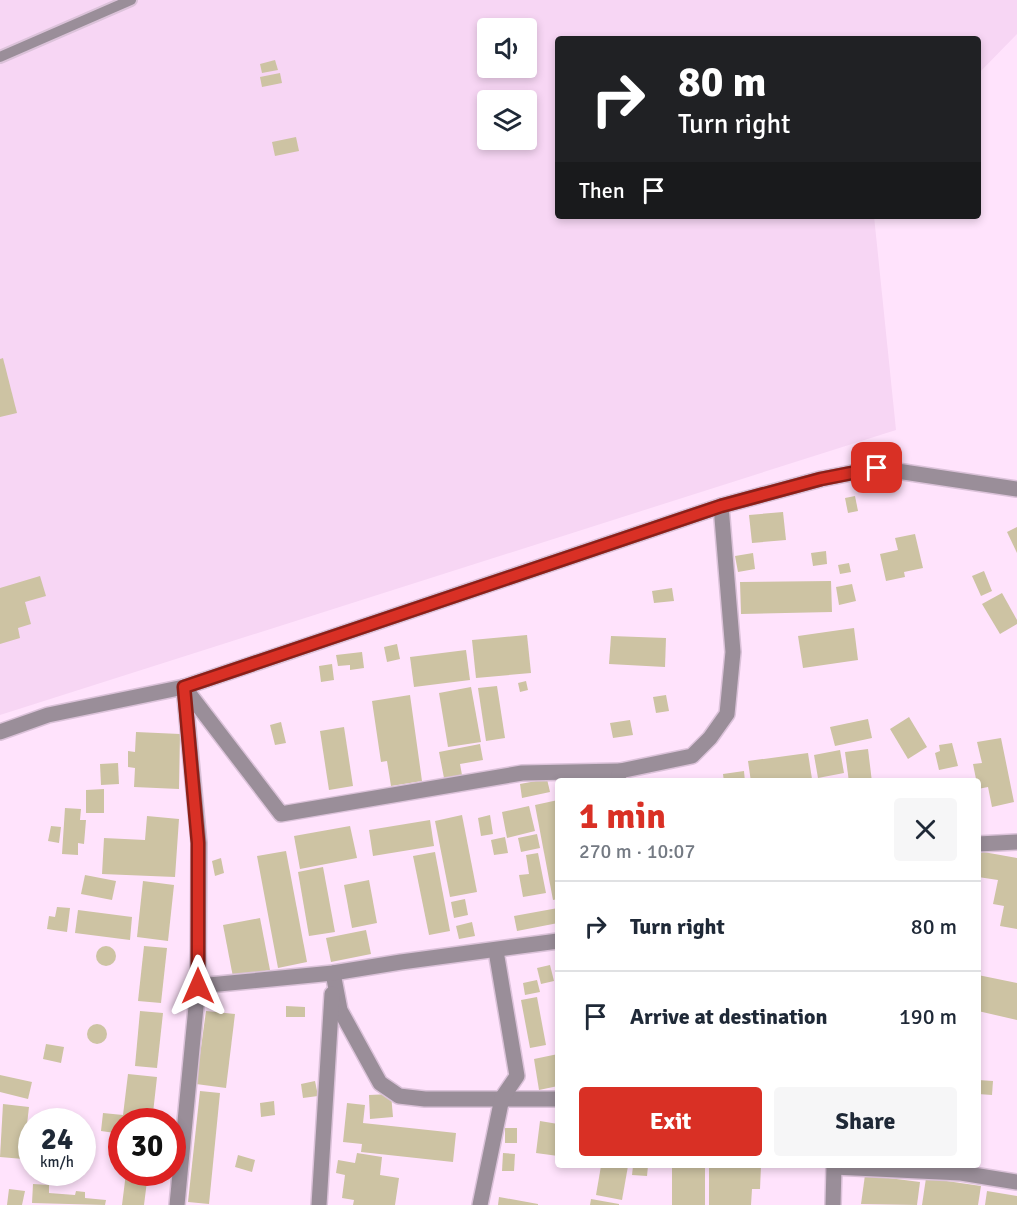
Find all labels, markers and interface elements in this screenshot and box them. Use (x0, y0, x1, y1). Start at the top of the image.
map controls (477, 18, 537, 150)
button: sound (477, 18, 537, 78)
text: 80 m (678, 57, 767, 108)
icon: right (579, 60, 657, 138)
button: layers (477, 90, 537, 150)
text: Turn right (678, 108, 791, 141)
icon: arrive (637, 174, 670, 207)
text: Then (579, 177, 625, 204)
pin (851, 442, 902, 493)
icon: arrive (860, 451, 893, 484)
text: 1 min (579, 794, 666, 839)
button: close (894, 798, 957, 861)
text: 270 m · 10:07 (579, 839, 695, 864)
icon: right (579, 910, 612, 943)
text: Turn right (630, 913, 725, 940)
text: 80 m (911, 913, 957, 940)
position arrow (166, 954, 230, 1018)
icon: arrive (579, 1000, 612, 1033)
text: Arrive at destination (630, 1003, 827, 1030)
text: 190 m (899, 1003, 957, 1030)
button: Exit (579, 1087, 762, 1156)
button: Share (774, 1087, 957, 1156)
speed limit sign: 30 (108, 1108, 186, 1186)
text: 24 (41, 1121, 73, 1158)
text: km/h (40, 1153, 74, 1171)

